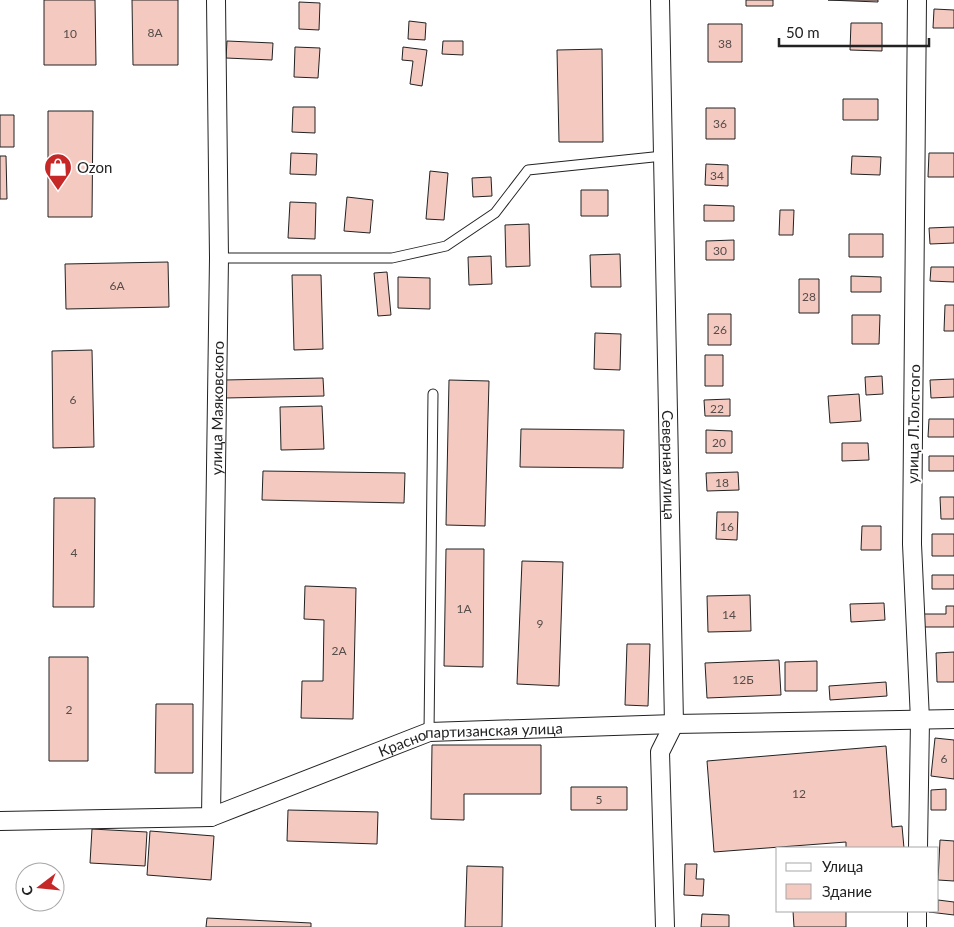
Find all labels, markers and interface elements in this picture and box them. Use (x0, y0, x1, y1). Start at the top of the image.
scale bar (779, 15, 929, 47)
text: 50 m (786, 23, 820, 41)
house number: 8А (147, 25, 163, 40)
house number: 10 (63, 26, 77, 41)
house number: 38 (718, 36, 732, 51)
house number: 36 (713, 116, 727, 131)
shop icon: Ozon (43, 152, 73, 191)
place label: Ozon (77, 158, 112, 176)
house number: 34 (710, 168, 724, 183)
house number: 30 (713, 243, 727, 258)
house number: 6А (109, 278, 125, 293)
house number: 28 (802, 289, 816, 304)
house number: 26 (713, 322, 727, 337)
street label: улица Маяковского (207, 341, 227, 475)
street label: улица Л.Толстого (903, 364, 923, 484)
house number: 6 (70, 392, 77, 407)
house number: 22 (710, 401, 724, 416)
street label: Северная улица (659, 410, 679, 520)
house number: 20 (712, 435, 726, 450)
house number: 18 (715, 475, 729, 490)
house number: 16 (720, 519, 734, 534)
house number: 4 (71, 545, 78, 560)
house number: 1А (456, 601, 472, 616)
house number: 14 (722, 607, 736, 622)
house number: 9 (537, 616, 544, 631)
house number: 2А (331, 643, 347, 658)
house number: 12Б (732, 672, 754, 687)
house number: 2 (66, 702, 73, 717)
street label: Краснопартизанская улица (376, 719, 563, 760)
house number: 6 (941, 751, 948, 766)
house number: 12 (792, 786, 806, 801)
house number: 5 (596, 792, 603, 807)
legend (776, 847, 939, 912)
text: Улица (822, 857, 863, 875)
north arrow (15, 862, 65, 912)
text: Здание (822, 882, 872, 900)
text: С (17, 883, 36, 898)

